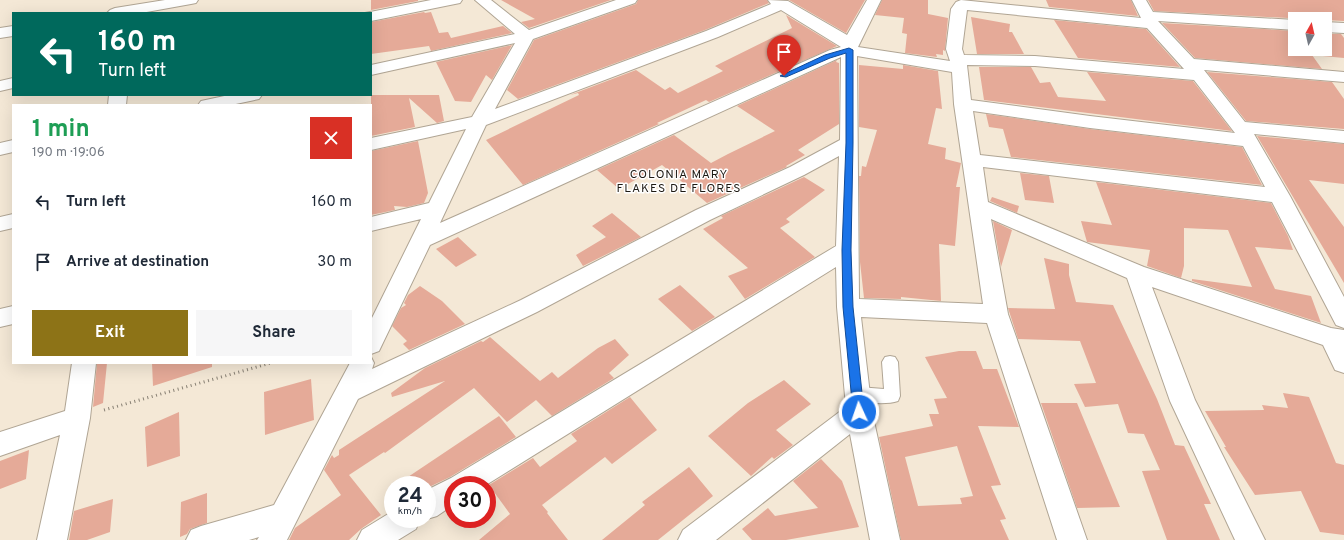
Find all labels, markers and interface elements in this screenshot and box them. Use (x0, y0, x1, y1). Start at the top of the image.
north arrow (1288, 12, 1332, 56)
map controls (1288, 12, 1332, 56)
text: 160 m (98, 25, 176, 61)
icon: left (32, 28, 84, 80)
pin (767, 35, 801, 76)
icon: arrive (773, 41, 795, 63)
text: Turn left (98, 60, 166, 83)
text: 1 min (32, 115, 90, 145)
button: close (310, 117, 352, 159)
text: 190 m · 19:06 (32, 145, 105, 161)
district label: COLONIA MARY FLAKES DE FLORES (616, 167, 742, 197)
icon: left (32, 191, 54, 213)
text: Turn left (66, 193, 126, 212)
text: 160 m (312, 193, 352, 212)
icon: arrive (32, 251, 54, 273)
text: Arrive at destination (66, 253, 209, 272)
text: 30 m (317, 253, 352, 272)
button: Exit (32, 310, 188, 356)
button: Share (196, 310, 352, 356)
position arrow (838, 391, 880, 433)
speed limit sign: 30 (444, 476, 496, 528)
text: 24 (397, 484, 423, 510)
text: km/h (398, 505, 422, 518)

